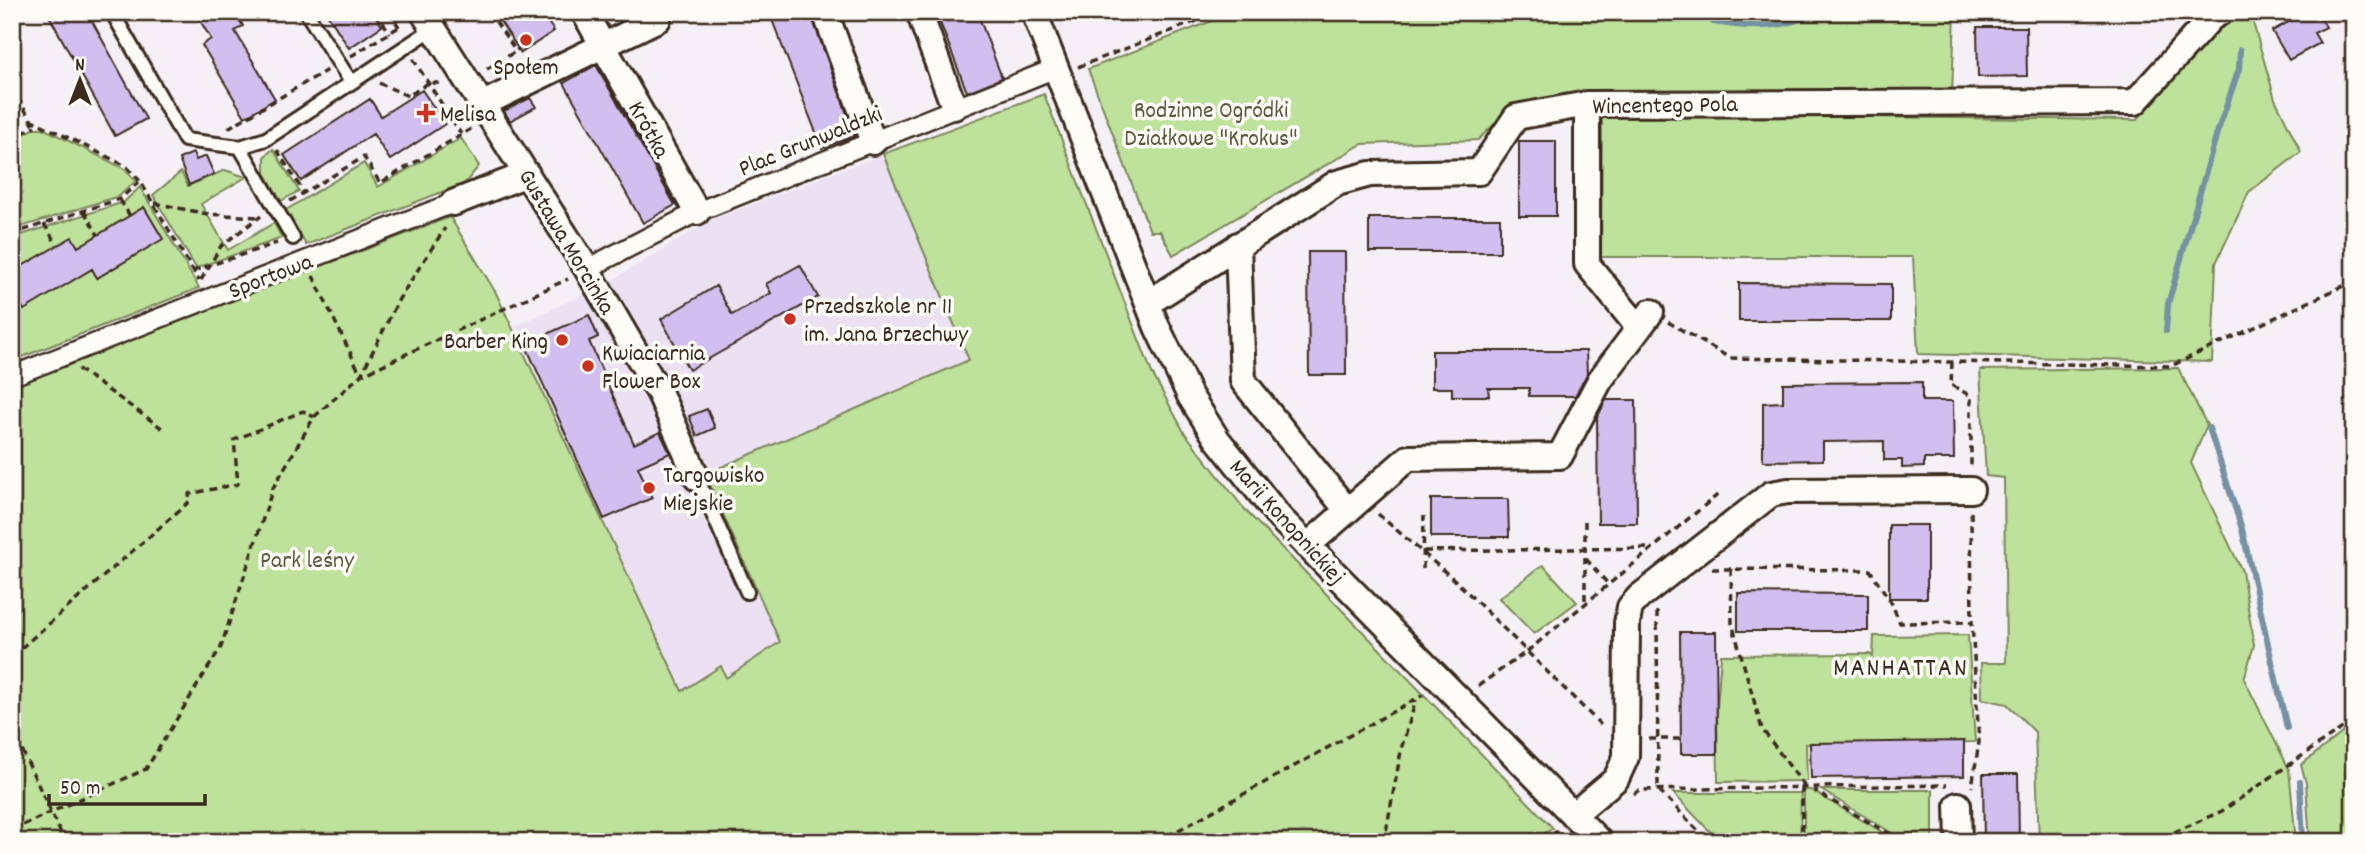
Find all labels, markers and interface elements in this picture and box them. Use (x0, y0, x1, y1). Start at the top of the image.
marker: Społem (518, 32, 534, 48)
north arrow (46, 46, 116, 116)
place label: Społem (493, 52, 559, 86)
text: N (75, 53, 85, 80)
street label: Wincentego Pola (1592, 89, 1739, 125)
park label: Rodzinne Ogródki Działkowe "Krokus" (1124, 95, 1298, 157)
street label: Krótka (618, 96, 677, 166)
street label: Plac Grunwaldzki (734, 98, 888, 187)
place label: Melisa (440, 99, 497, 133)
marker: Melisa (418, 105, 434, 121)
street label: Gustawa Morcinka (508, 163, 623, 323)
street label: Sportowa (224, 246, 319, 309)
place label: Przedszkole nr 11 im. Jana Brzechwy (804, 291, 969, 353)
marker: Przedszkole nr 11 im. Jana Brzechwy (782, 311, 798, 327)
place label: Barber King (444, 326, 548, 360)
marker: Barber King (554, 332, 570, 348)
place label: Kwiaciarnia Flower Box (602, 338, 706, 400)
marker: Kwiaciarnia Flower Box (580, 358, 596, 374)
street label: Marii Konopnickiej (1220, 452, 1352, 594)
place label: Targowisko Miejskie (663, 460, 764, 522)
marker: Targowisko Miejskie (641, 480, 657, 496)
park label: Park leśny (260, 545, 355, 579)
district label: MANHATTAN (1833, 651, 1969, 688)
scale bar (49, 763, 205, 807)
text: 50 m (60, 775, 100, 805)

